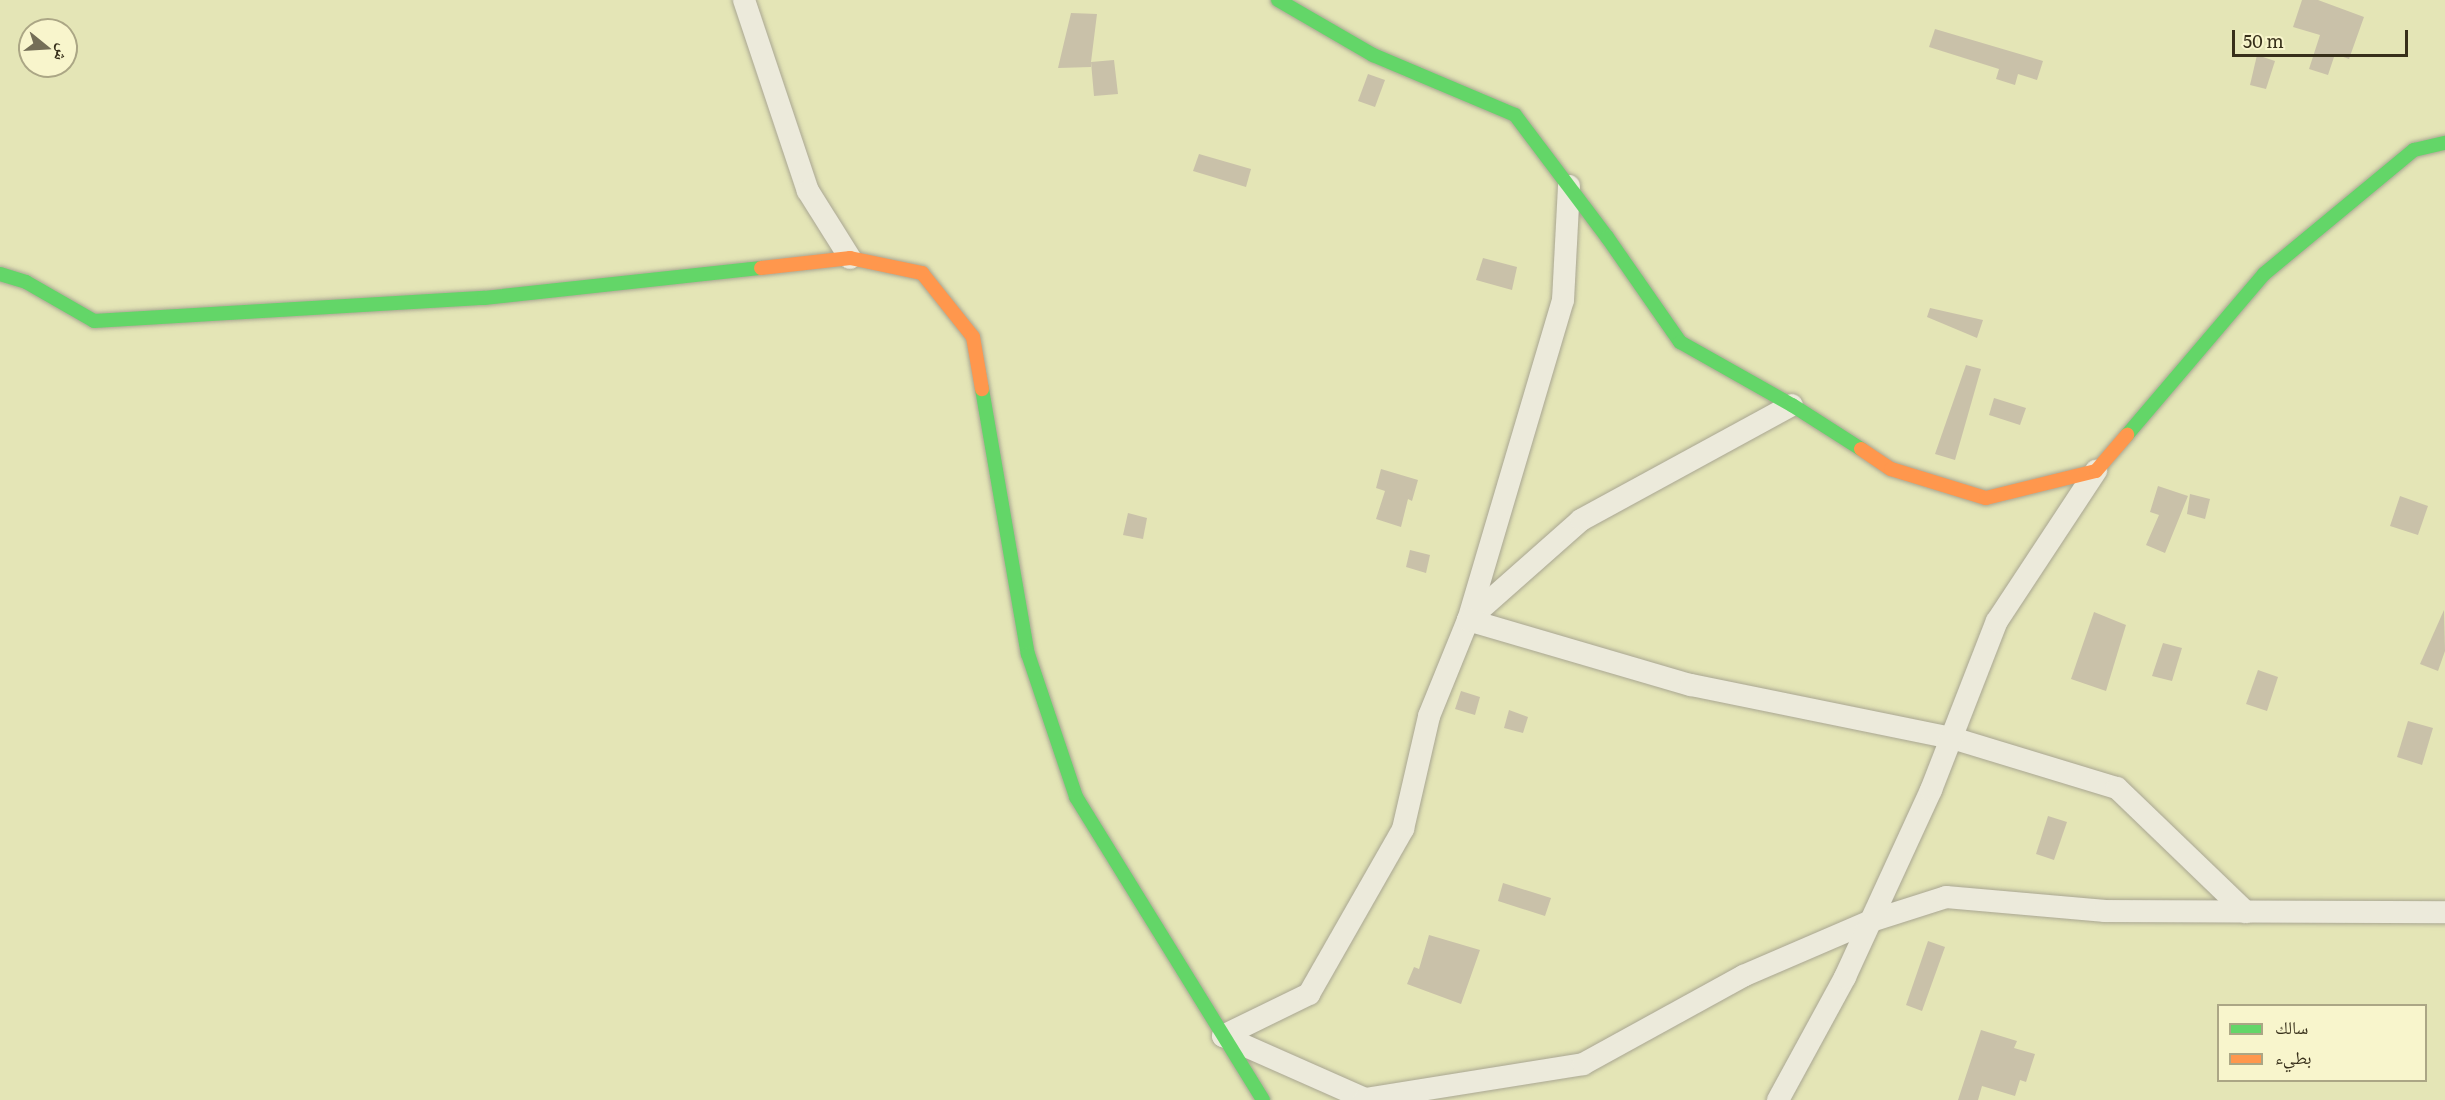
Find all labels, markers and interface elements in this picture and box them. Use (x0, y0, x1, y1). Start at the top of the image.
north arrow (18, 18, 78, 78)
scale bar (2235, 18, 2410, 56)
text: 50 m (2243, 27, 2284, 54)
text: ش (49, 41, 77, 65)
legend (2217, 1004, 2427, 1082)
text: سالك (2275, 1013, 2308, 1040)
text: بطيء (2275, 1043, 2312, 1070)

